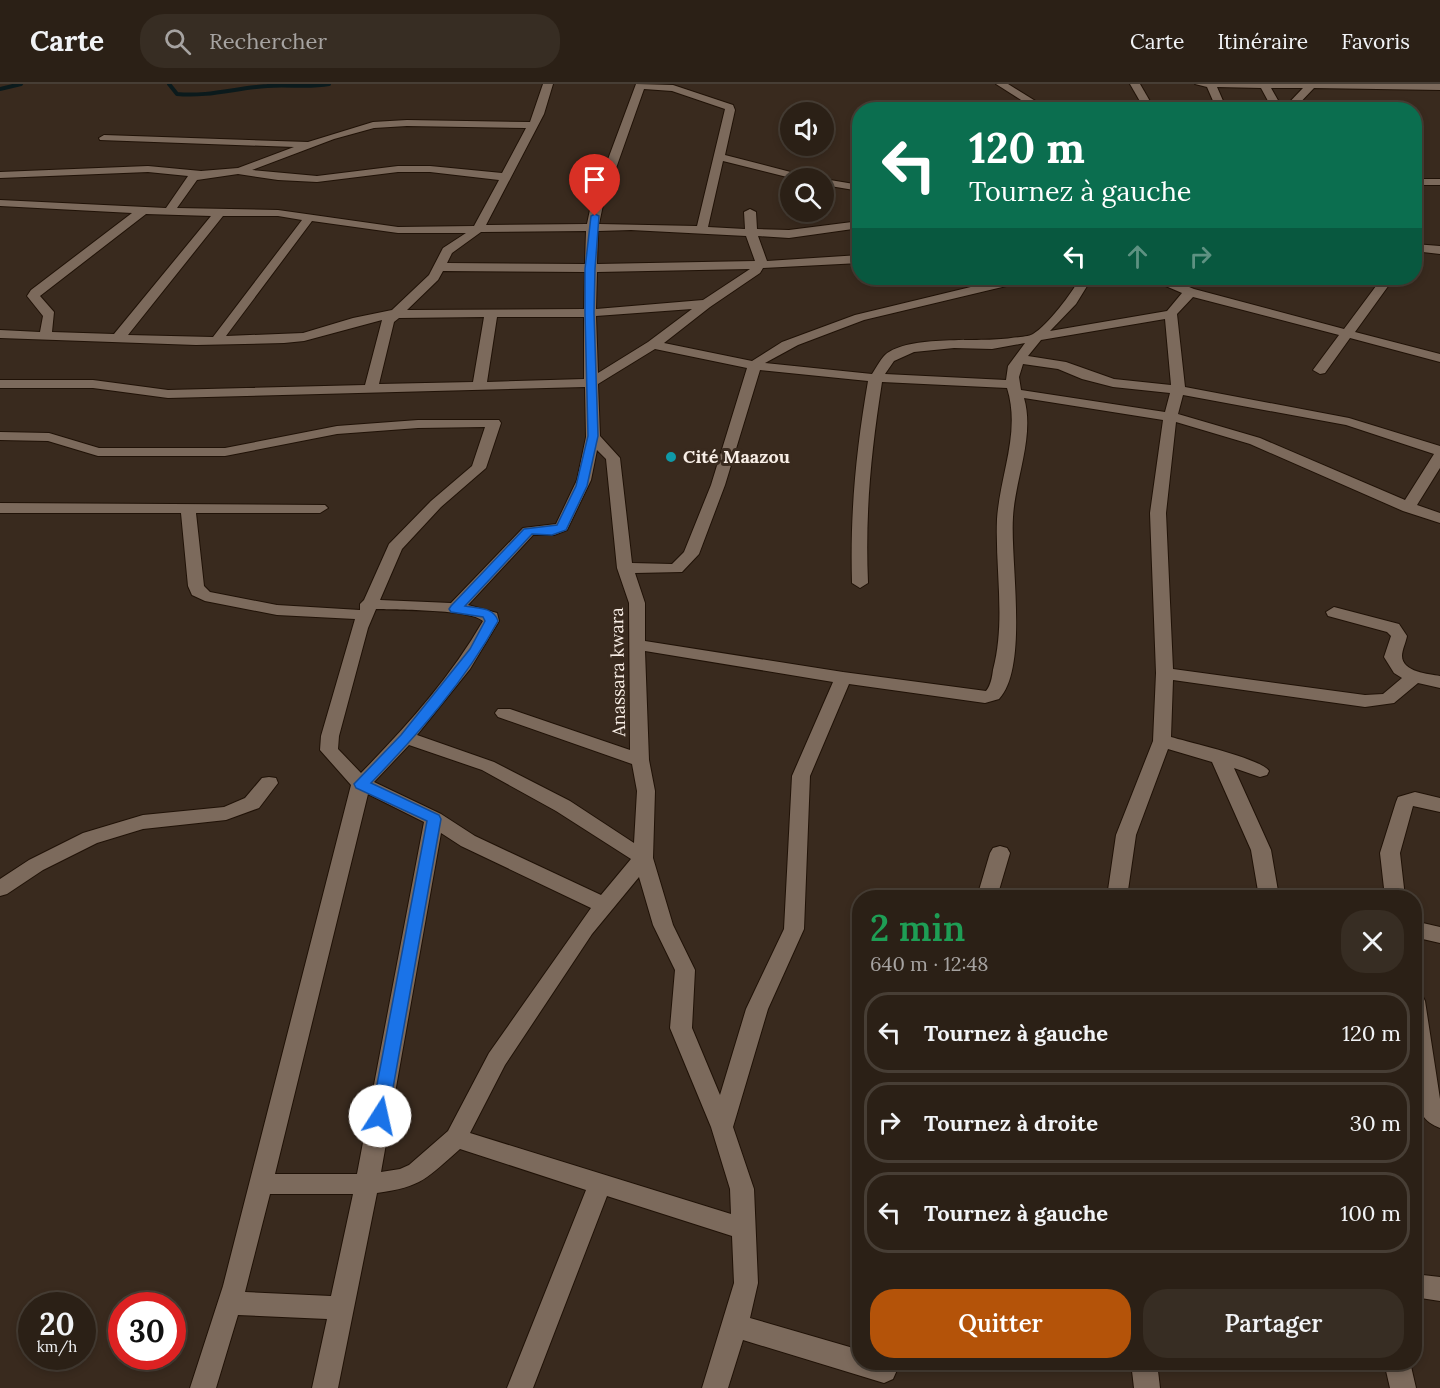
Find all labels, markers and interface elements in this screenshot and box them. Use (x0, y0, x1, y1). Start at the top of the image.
search box (140, 14, 560, 68)
text: Carte (30, 23, 104, 59)
icon: search (161, 25, 194, 58)
text: Rechercher (209, 27, 327, 55)
text: Carte (1130, 28, 1184, 55)
text: Itinéraire (1217, 28, 1308, 55)
text: Favoris (1341, 28, 1410, 55)
map controls (780, 102, 834, 222)
button: sound (780, 102, 834, 156)
text: 120 m (969, 121, 1085, 175)
icon: left (870, 126, 948, 204)
pin (569, 154, 620, 216)
icon: arrive (578, 163, 611, 196)
button: search (780, 168, 834, 222)
text: Tournez à gauche (969, 174, 1192, 208)
icon: left (1058, 240, 1091, 273)
icon: ahead (1121, 240, 1154, 273)
icon: right (1184, 240, 1217, 273)
place label: Cité Maazou (683, 445, 790, 468)
marker: Cité Maazou (664, 450, 678, 464)
street label: Anassara kwara (605, 607, 630, 738)
text: 2 min (870, 905, 965, 951)
button: close (1341, 910, 1404, 973)
text: 640 m · 12:48 (870, 951, 989, 976)
icon: left (873, 1016, 906, 1049)
text: Tournez à gauche (924, 1019, 1108, 1047)
text: 120 m (1342, 1019, 1401, 1047)
position arrow (348, 1084, 412, 1148)
icon: right (873, 1106, 906, 1139)
text: Tournez à droite (924, 1109, 1098, 1137)
text: 30 m (1350, 1109, 1401, 1137)
icon: left (873, 1196, 906, 1229)
text: Tournez à gauche (924, 1199, 1108, 1227)
text: 100 m (1340, 1199, 1401, 1227)
button: Quitter (870, 1289, 1131, 1358)
button: Partager (1143, 1289, 1404, 1358)
speed limit sign: 30 (108, 1292, 186, 1370)
text: 20 (39, 1305, 75, 1343)
text: km/h (37, 1337, 77, 1356)

